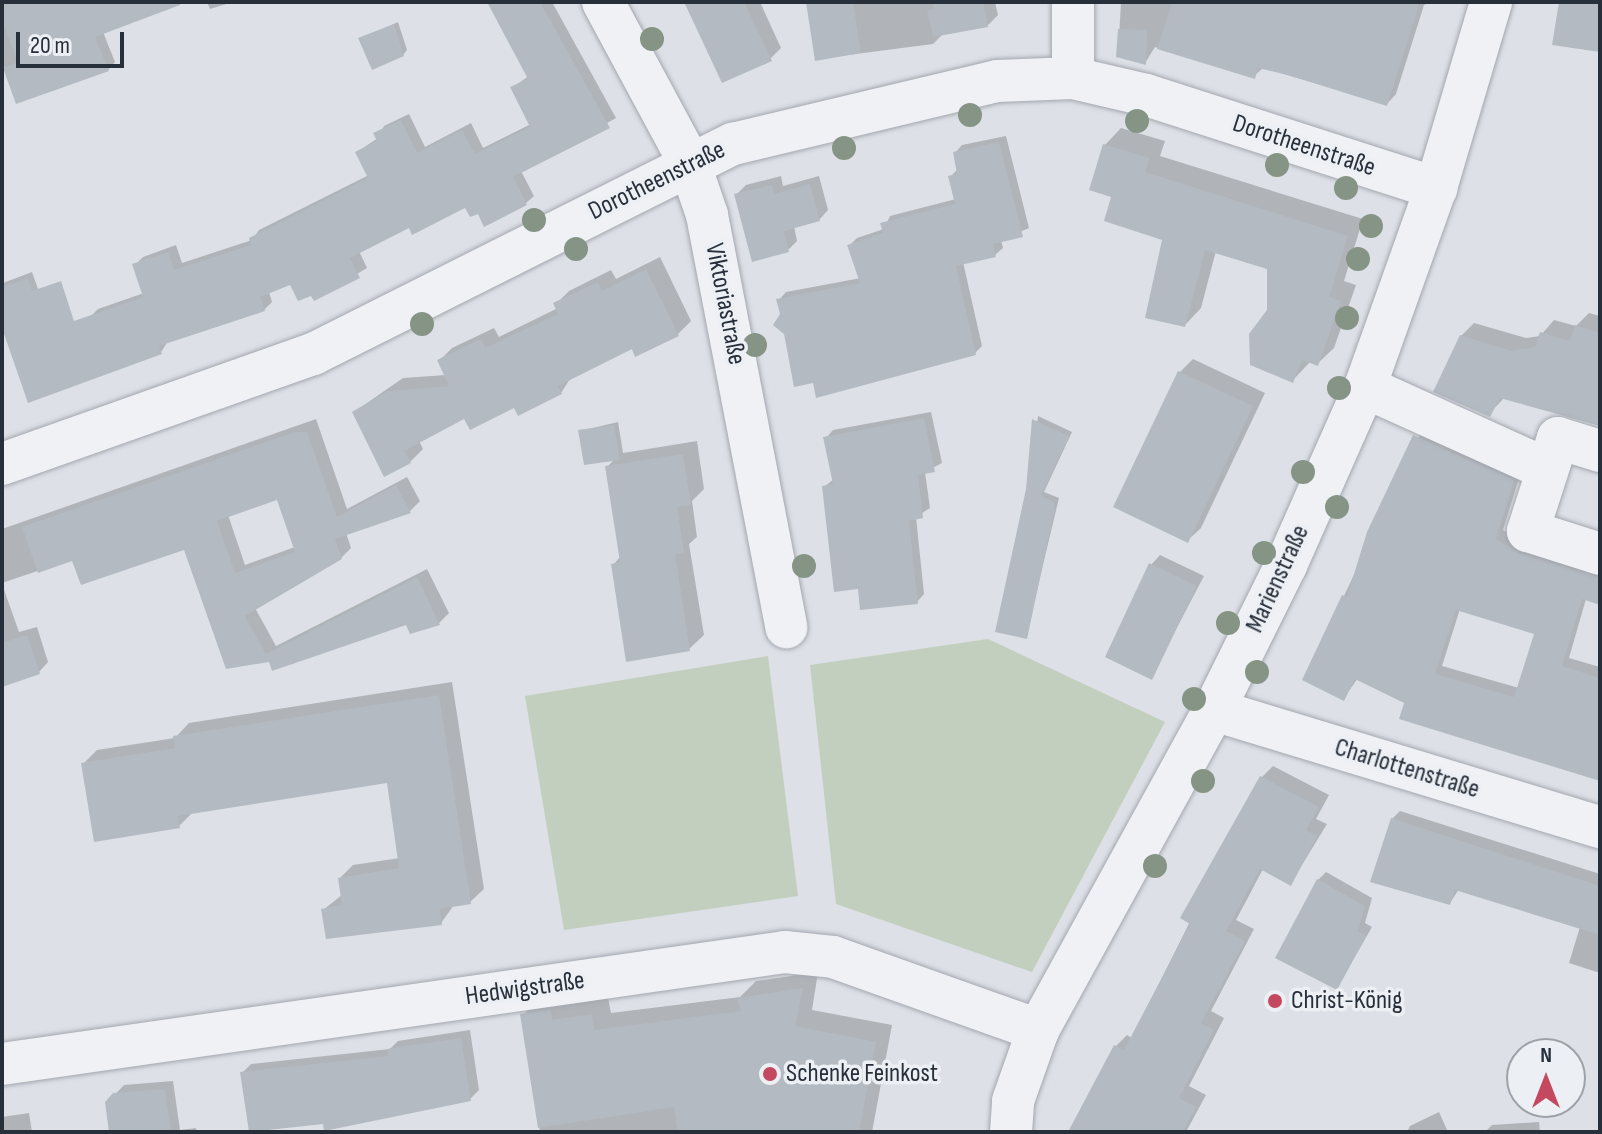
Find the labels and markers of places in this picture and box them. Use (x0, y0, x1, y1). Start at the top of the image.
place label: Christ-König (1291, 985, 1402, 1017)
marker: Christ-König (1266, 992, 1284, 1010)
place label: Schenke Feinkost (786, 1058, 938, 1090)
marker: Schenke Feinkost (761, 1065, 779, 1083)

